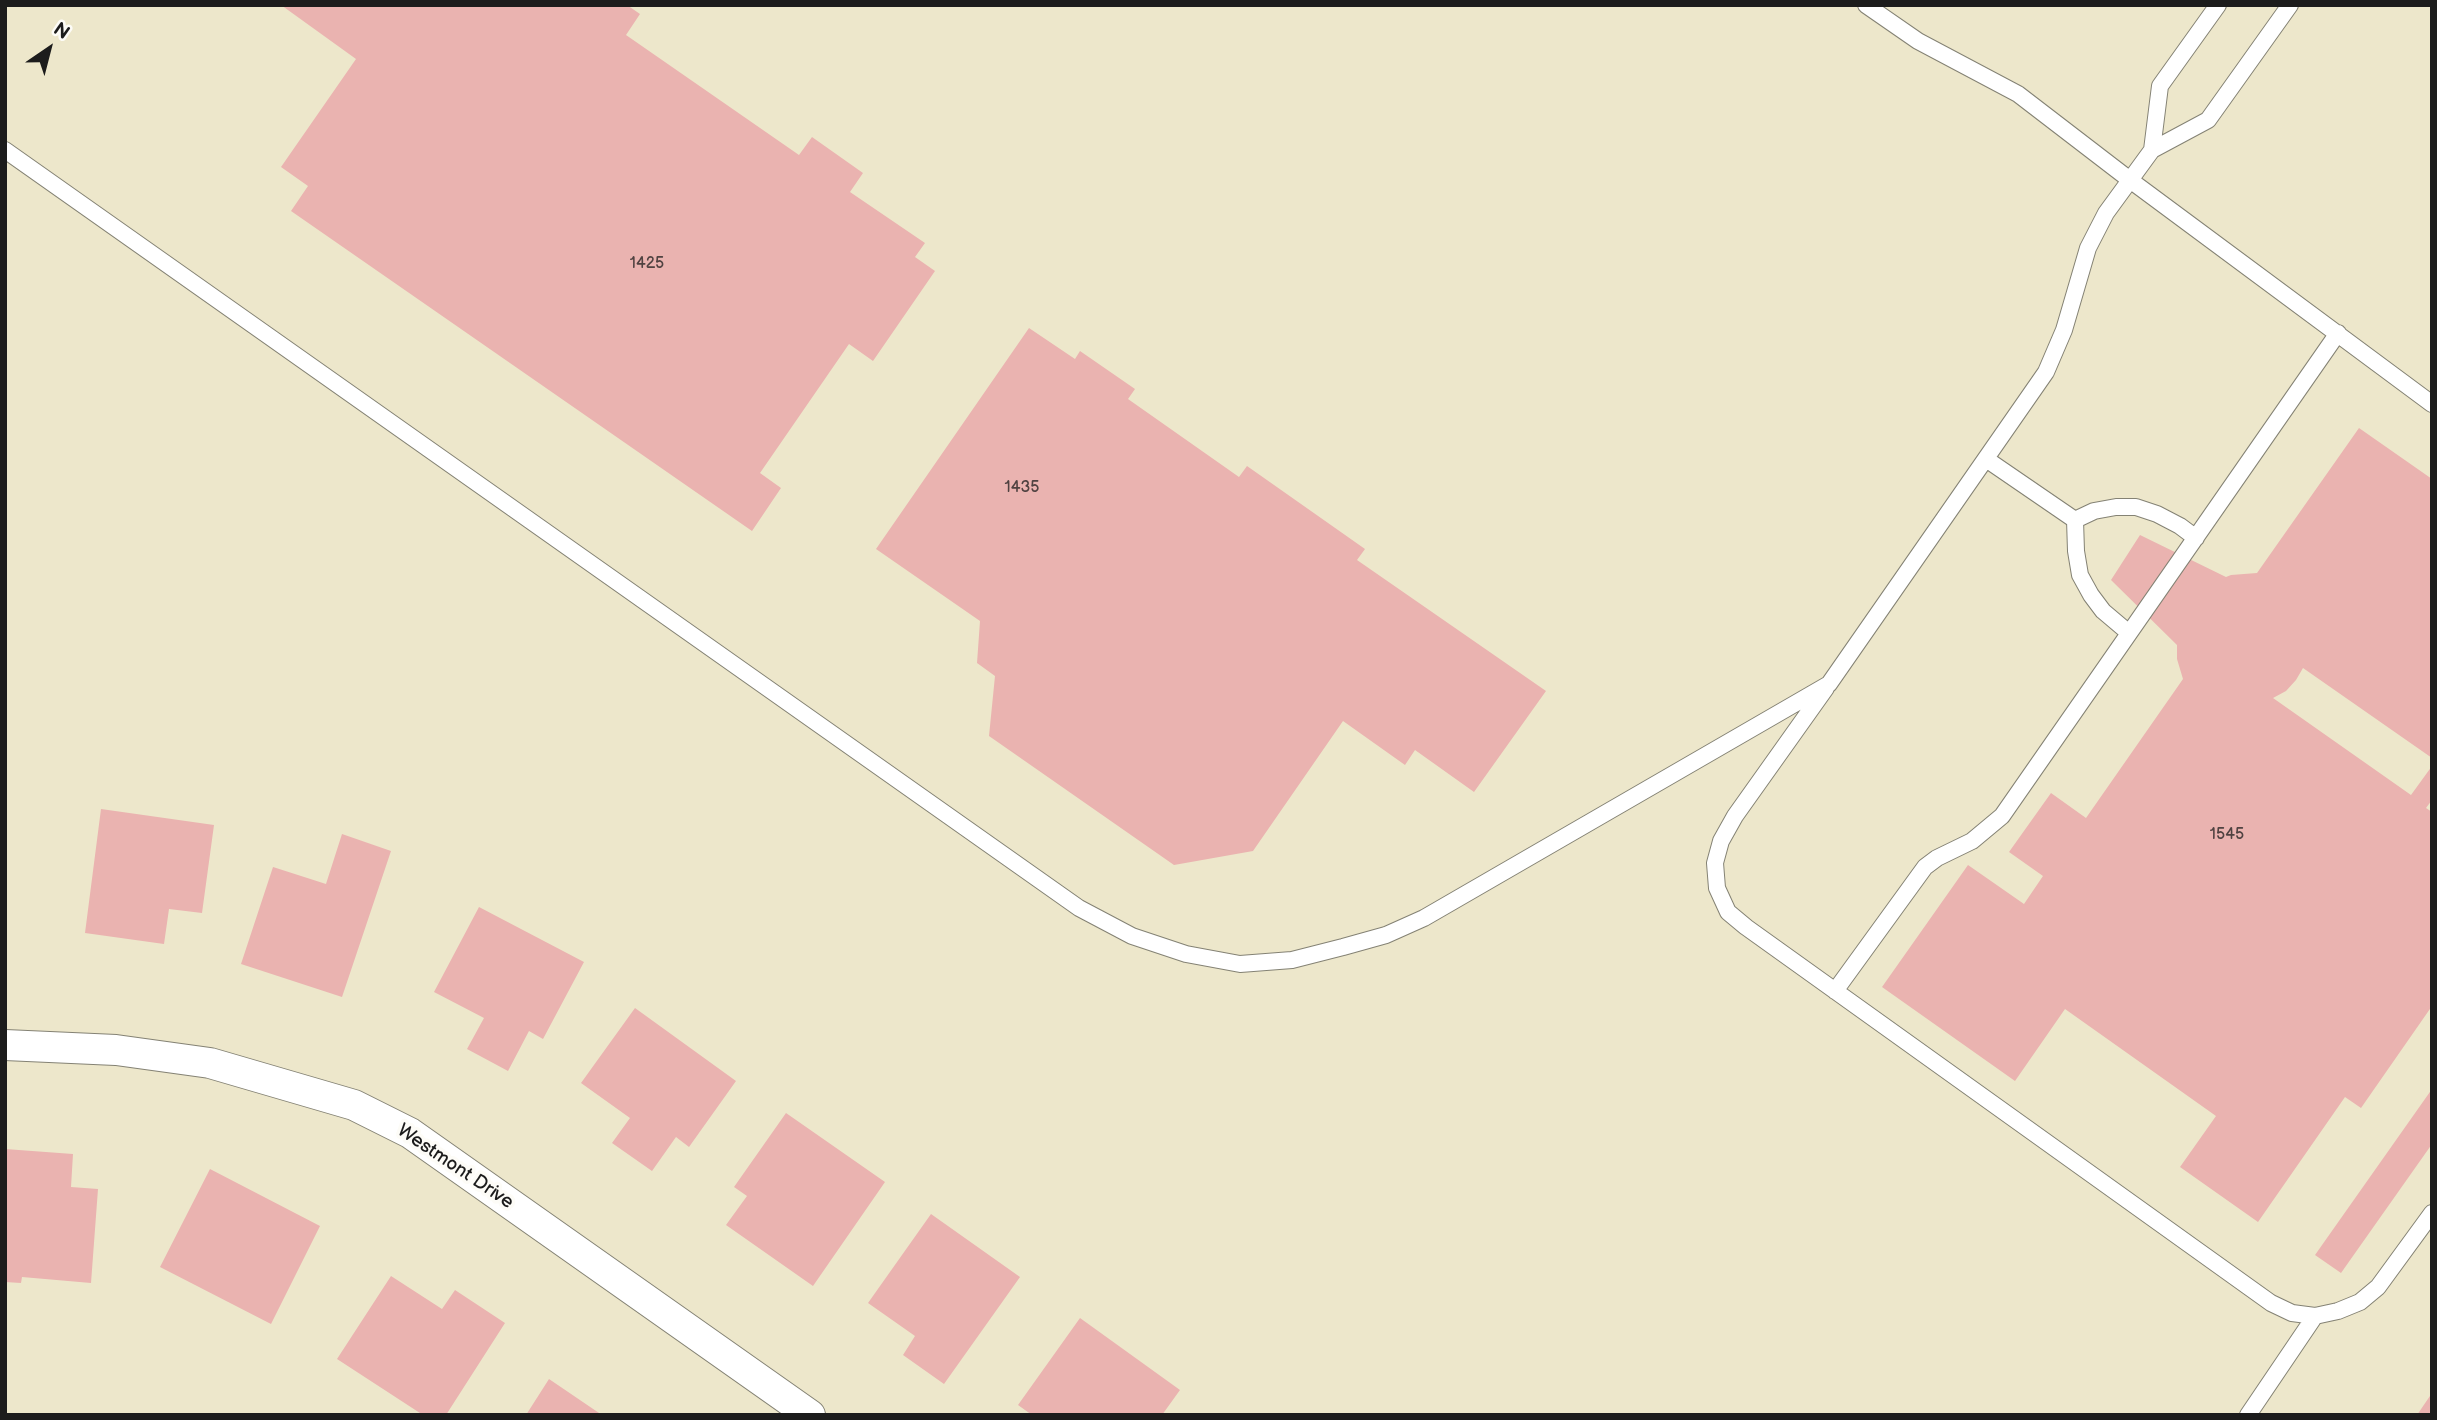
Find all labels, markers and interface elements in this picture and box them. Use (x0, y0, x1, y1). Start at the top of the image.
north arrow (14, 14, 84, 84)
text: N (49, 18, 74, 45)
house number: 1425 (630, 254, 664, 274)
house number: 1435 (1005, 478, 1039, 498)
house number: 1545 (2210, 825, 2244, 845)
street label: Westmont Drive (392, 1120, 518, 1214)

